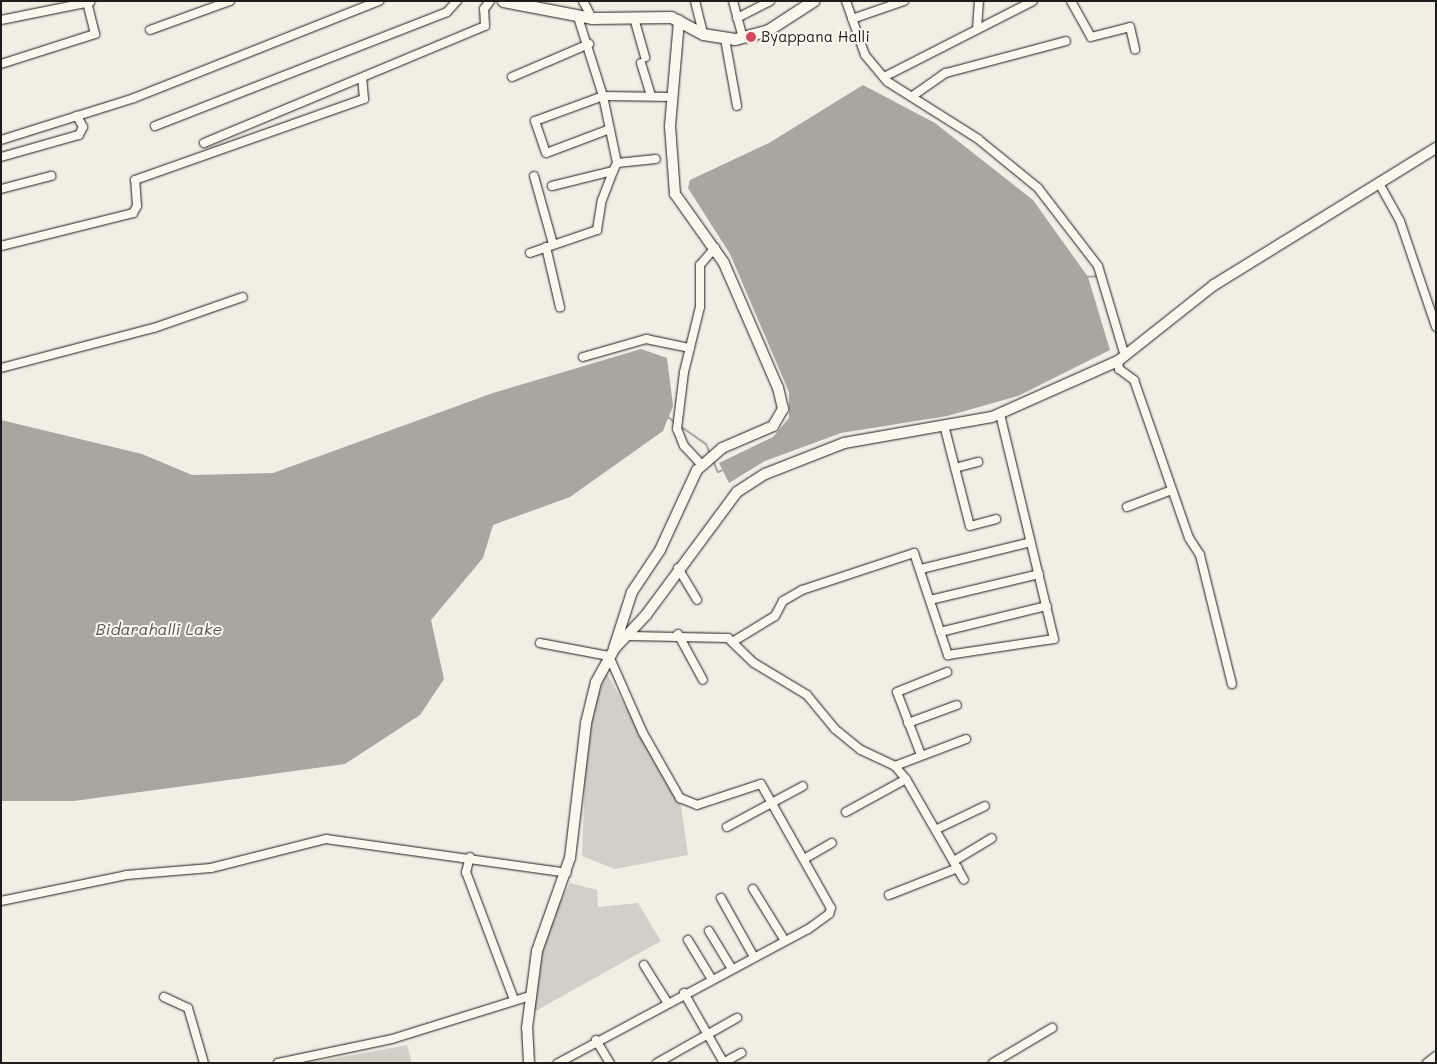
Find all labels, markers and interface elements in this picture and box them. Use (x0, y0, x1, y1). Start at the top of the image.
place label: Byappana Halli (761, 28, 870, 46)
marker: Byappana Halli (745, 31, 757, 43)
water label: Bidarahalli Lake (96, 619, 222, 639)

